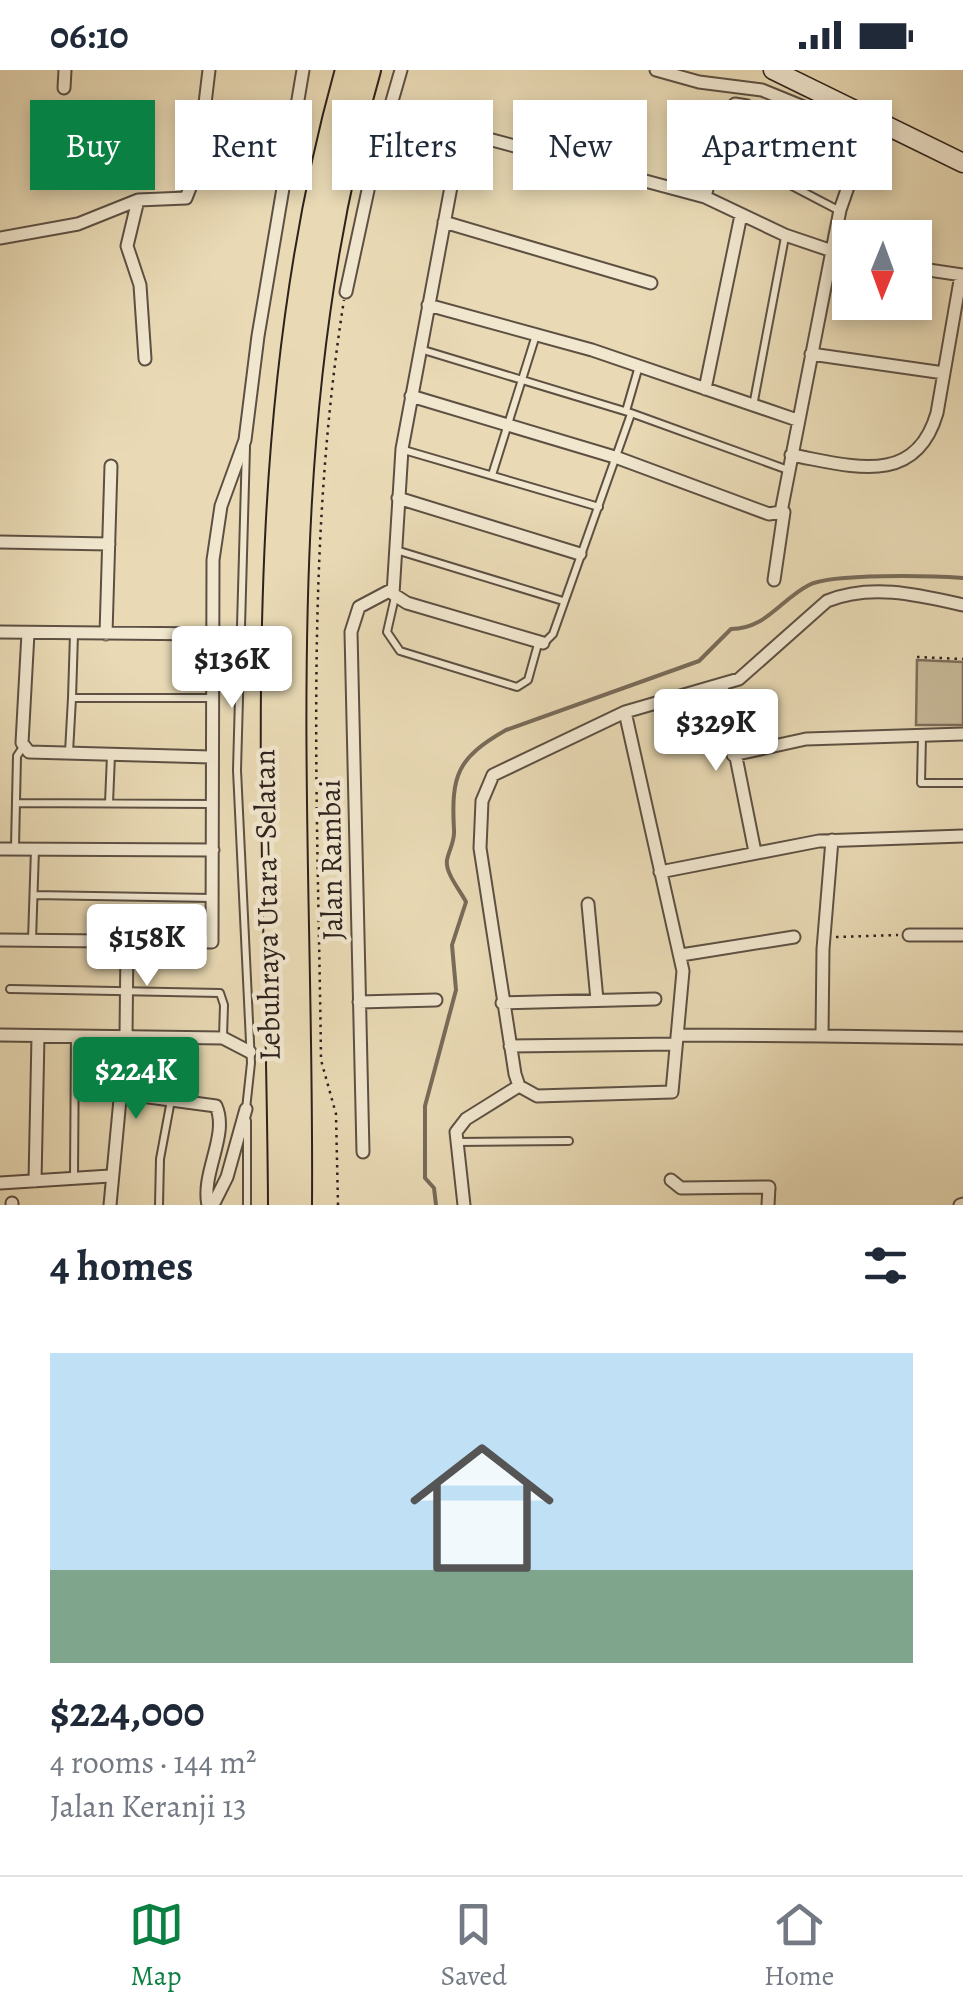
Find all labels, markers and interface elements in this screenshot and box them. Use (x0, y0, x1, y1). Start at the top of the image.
text: 06:10 (50, 9, 129, 61)
chip: Buy (30, 100, 155, 190)
chip: Rent (175, 100, 312, 190)
chip: Filters (332, 100, 493, 190)
chip: New (513, 100, 647, 190)
chip: Apartment (667, 100, 892, 190)
north arrow (832, 220, 932, 320)
map controls (832, 220, 932, 320)
pin: $136K (162, 626, 302, 711)
text: $136K (194, 636, 270, 680)
pin: $329K (646, 689, 786, 774)
text: $329K (676, 699, 756, 743)
street label: Lebuhraya Utara–Selatan (244, 749, 290, 1061)
street label: Jalan Rambai (310, 779, 352, 941)
pin: $158K (77, 904, 217, 989)
text: $158K (109, 914, 185, 958)
pin: $224K (66, 1037, 206, 1122)
text: $224K (95, 1047, 177, 1091)
text: 4 homes (50, 1237, 193, 1294)
icon: filters (858, 1238, 913, 1293)
icon: home (392, 1418, 572, 1598)
text: $224,000 (50, 1683, 205, 1740)
text: 4 rooms · 144 m² (50, 1740, 257, 1784)
text: Jalan Keranji 13 (50, 1784, 246, 1828)
tab: Map (129, 1897, 184, 1995)
tab: Saved (441, 1897, 507, 1995)
tab: Home (764, 1897, 834, 1995)

